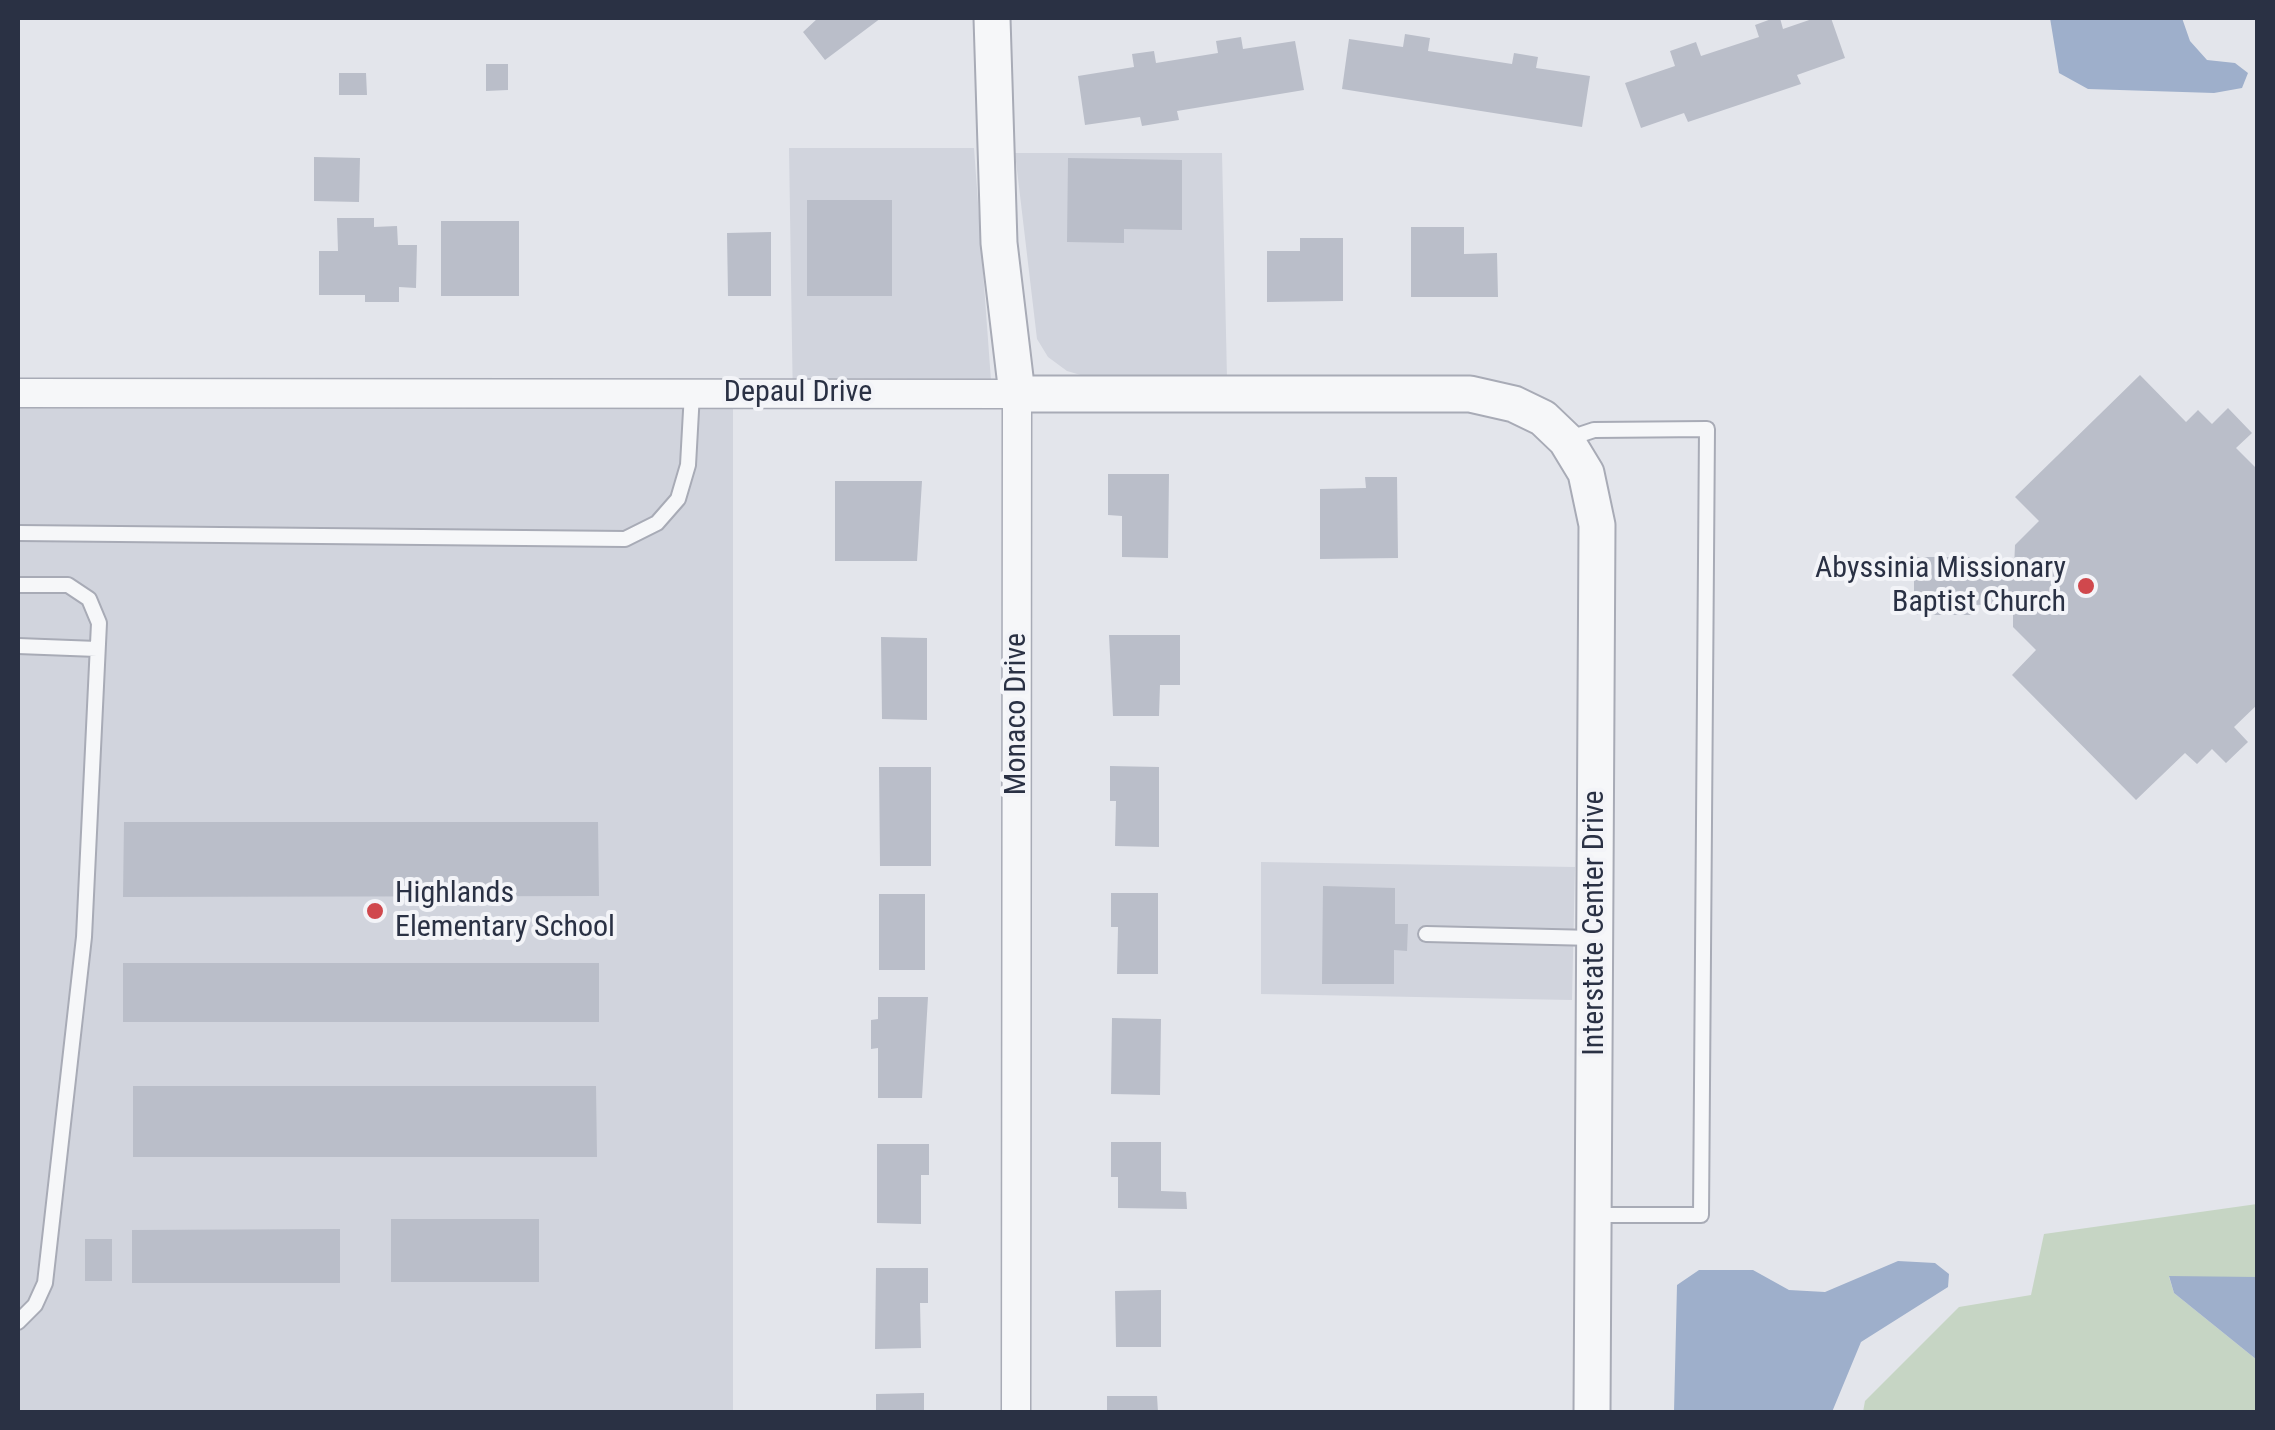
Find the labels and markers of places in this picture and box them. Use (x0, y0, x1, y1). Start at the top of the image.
place label: Abyssinia Missionary Baptist Church (1815, 551, 2066, 622)
marker: Abyssinia Missionary Baptist Church (2075, 575, 2097, 597)
place label: Highlands Elementary School (395, 876, 615, 946)
marker: Highlands Elementary School (364, 900, 386, 922)

